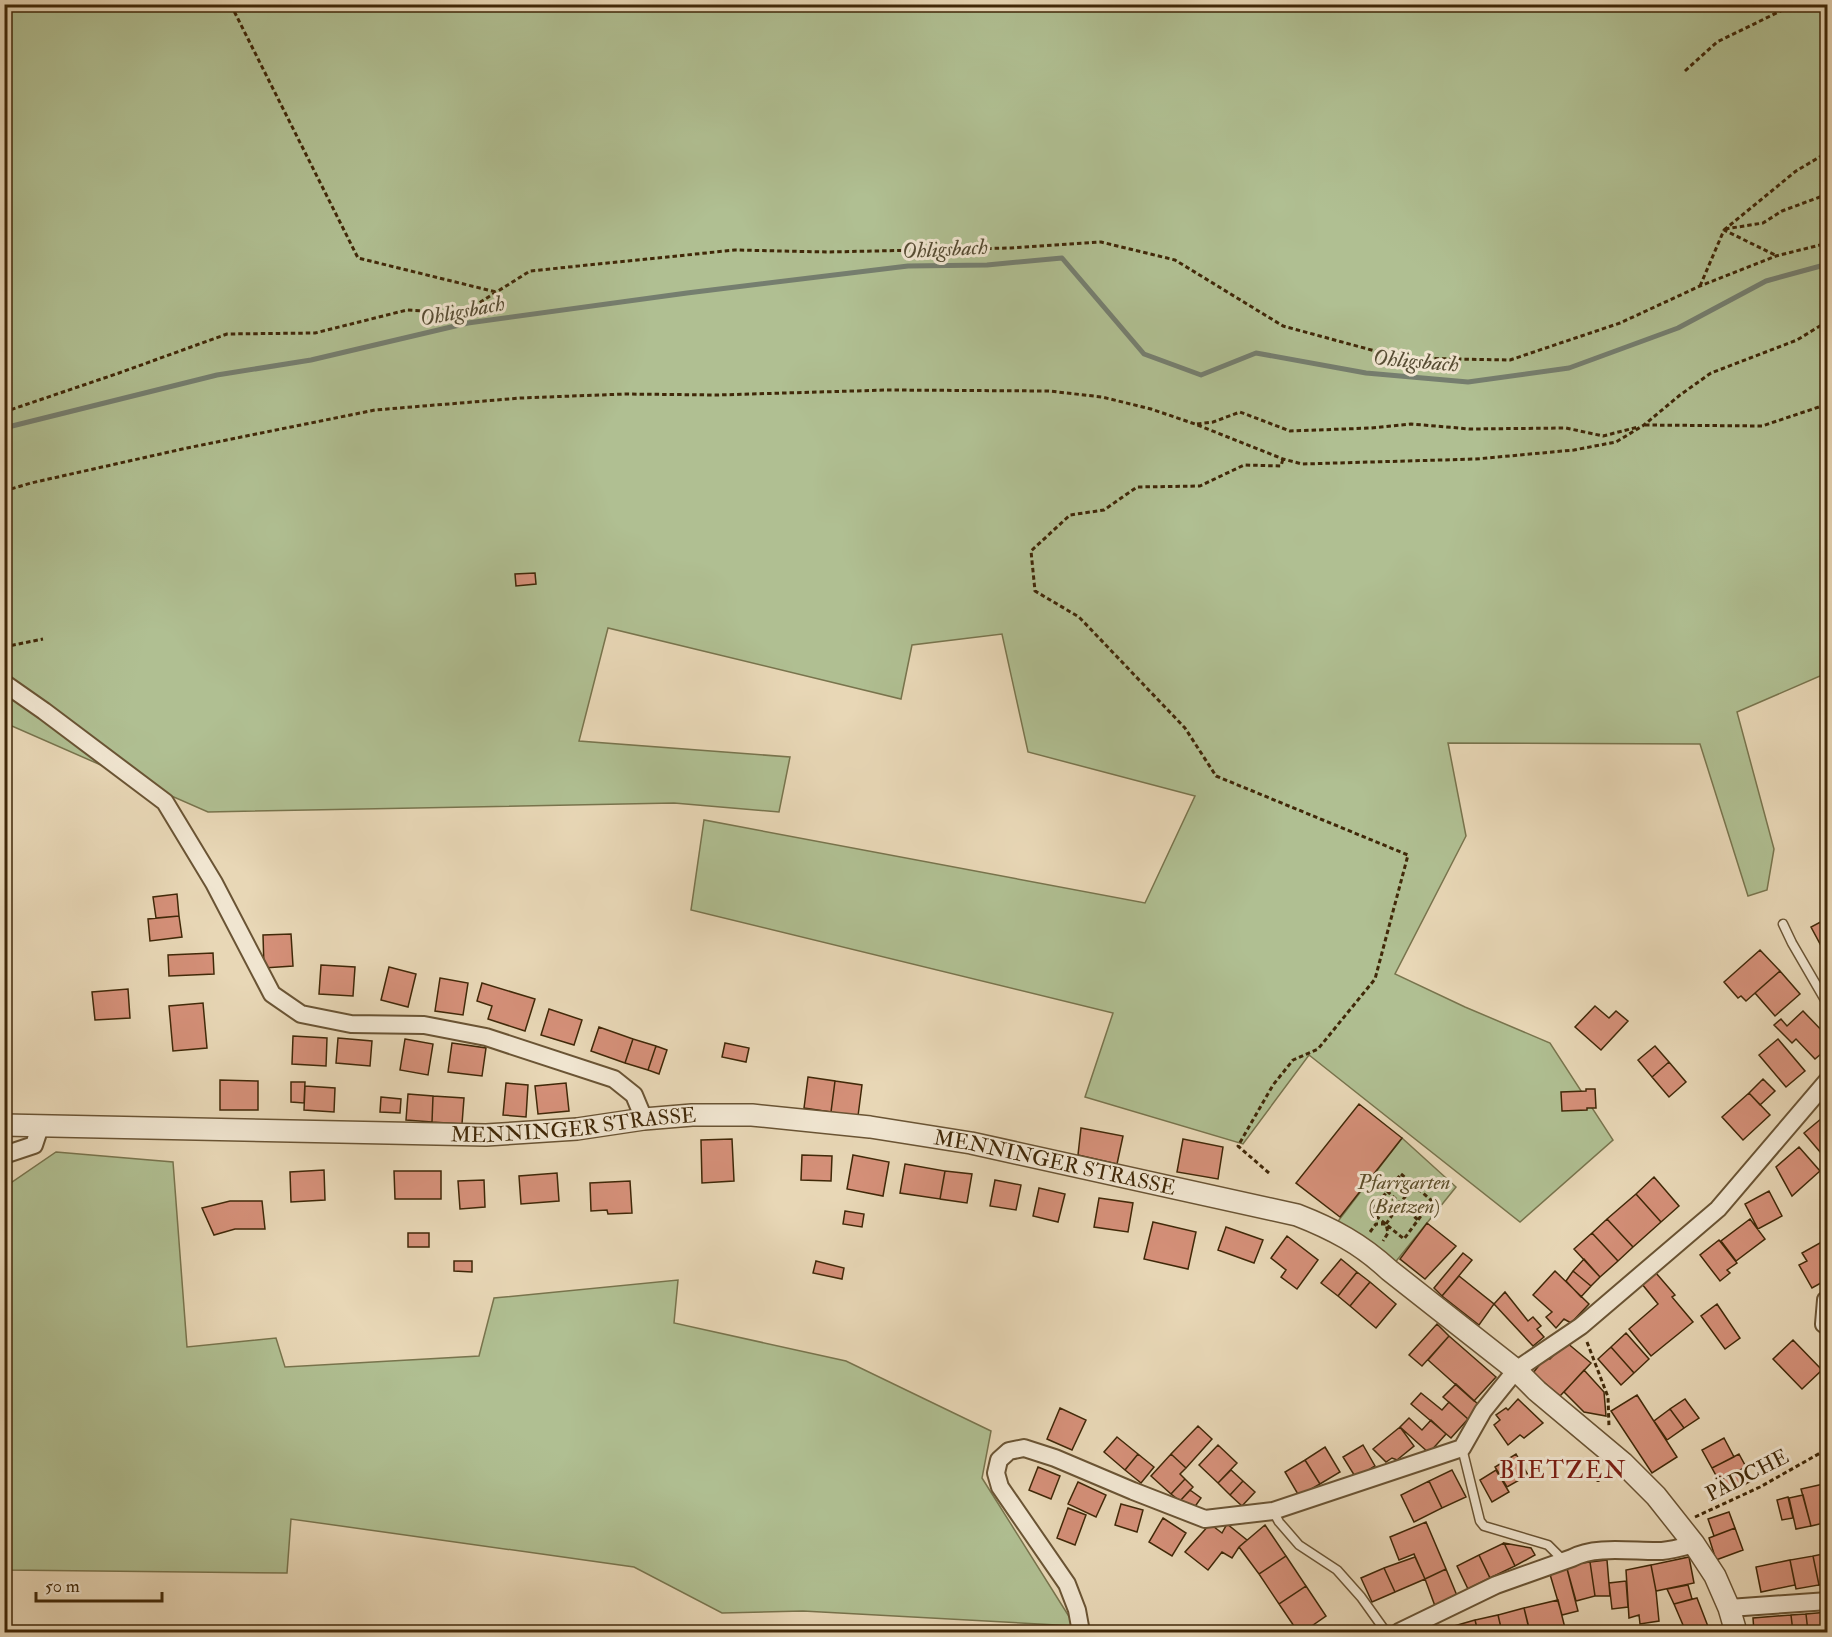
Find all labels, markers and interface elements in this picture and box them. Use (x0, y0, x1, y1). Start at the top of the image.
water label: Ohligsbach (901, 233, 989, 265)
water label: Ohligsbach (417, 289, 507, 333)
water label: Ohligsbach (1372, 343, 1460, 379)
street label: MENNINGER STRASSE (450, 1102, 697, 1149)
street label: MENNINGER STRASSE (932, 1124, 1178, 1202)
park label: Pfarrgarten (Bietzen) (1357, 1169, 1450, 1220)
street label: PÄDCHE (1701, 1443, 1793, 1508)
district label: BIETZEN (1499, 1455, 1627, 1486)
scale bar (36, 1565, 162, 1603)
text: 50 m (45, 1575, 80, 1598)

